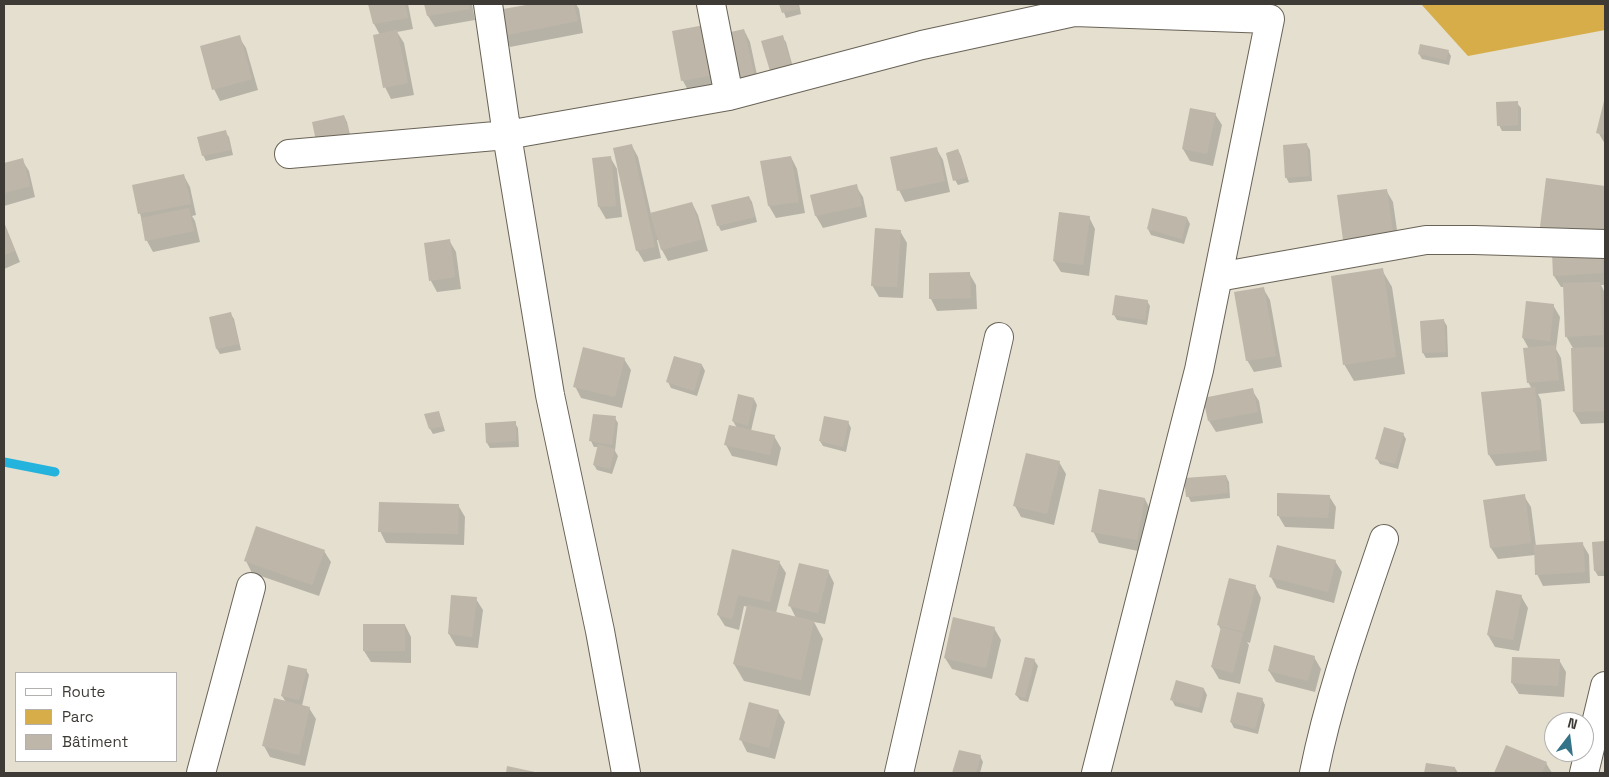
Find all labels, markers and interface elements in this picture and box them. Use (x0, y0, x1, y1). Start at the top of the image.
legend (15, 672, 178, 762)
text: Route (62, 682, 105, 701)
text: Parc (62, 707, 94, 726)
north arrow (1544, 712, 1594, 762)
text: N (1566, 714, 1579, 733)
text: Bâtiment (62, 732, 128, 751)

